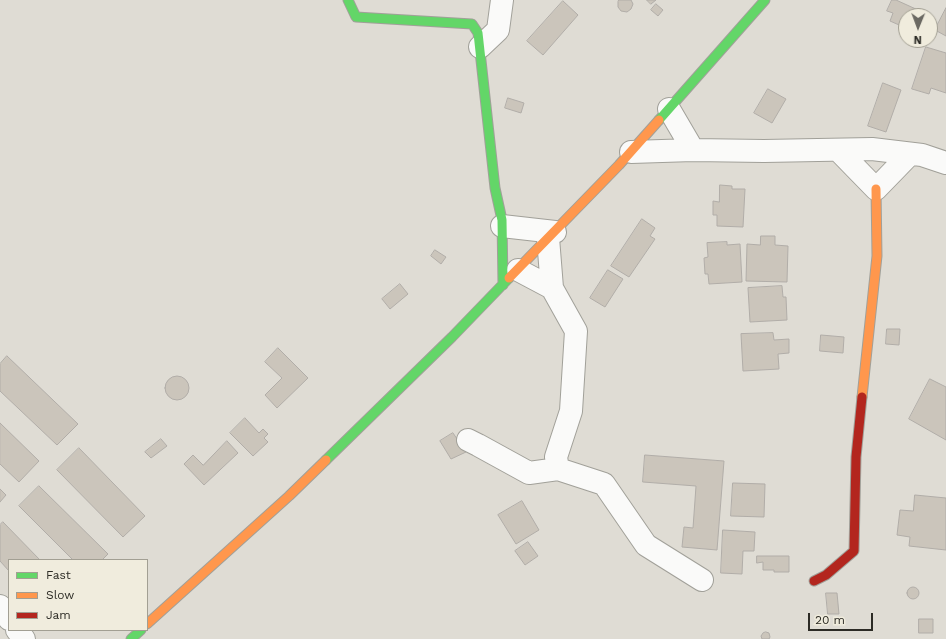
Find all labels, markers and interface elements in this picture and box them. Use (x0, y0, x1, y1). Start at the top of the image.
north arrow (898, 8, 938, 48)
text: N (914, 33, 922, 46)
legend (8, 559, 148, 631)
text: Fast (46, 568, 71, 582)
text: Slow (46, 588, 74, 602)
scale bar (810, 605, 875, 631)
text: Jam (46, 608, 71, 622)
text: 20 m (815, 613, 845, 627)

